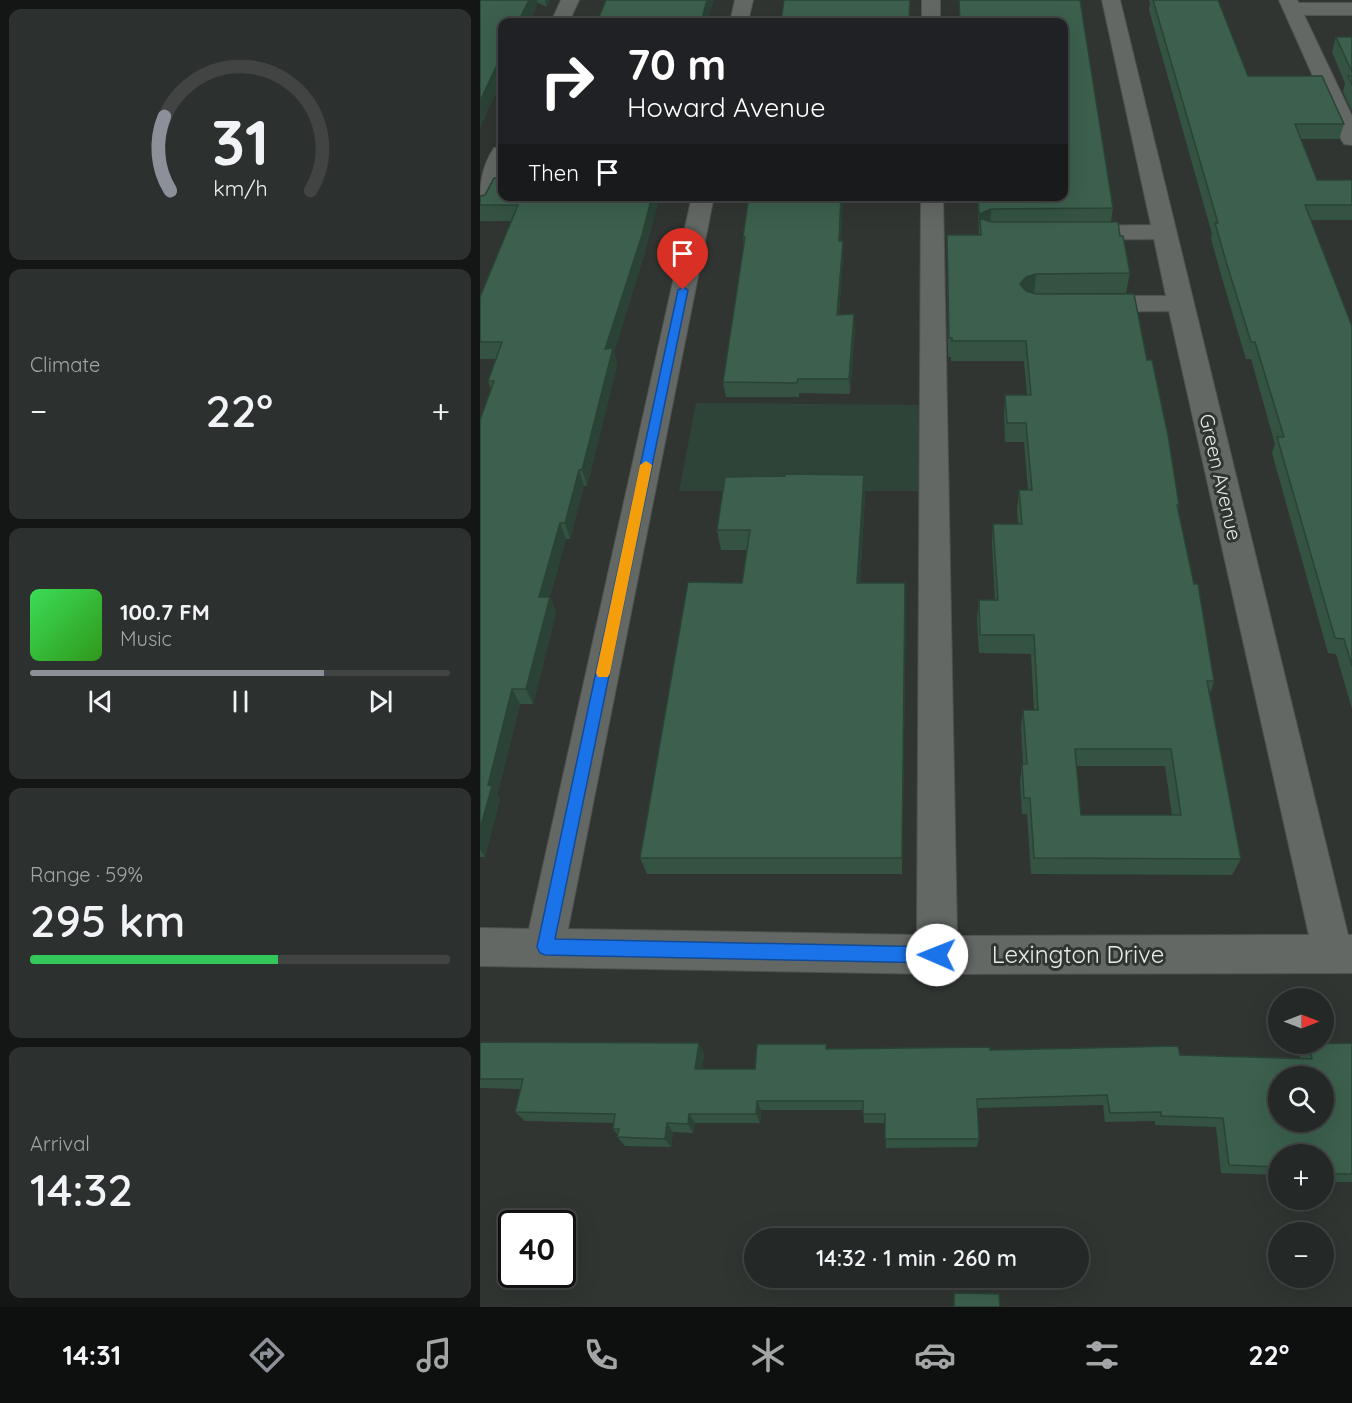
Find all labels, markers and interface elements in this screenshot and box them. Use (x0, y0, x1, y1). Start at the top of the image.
text: 70 m (627, 38, 726, 91)
icon: right (528, 42, 606, 120)
text: Howard Avenue (627, 90, 825, 124)
text: 31 (211, 103, 269, 181)
icon: arrive (591, 156, 624, 189)
text: Then (528, 159, 579, 187)
text: km/h (213, 176, 267, 202)
pin (657, 228, 708, 290)
icon: arrive (666, 237, 699, 270)
text: Climate (30, 352, 100, 377)
text: 22° (206, 382, 273, 438)
text: − (30, 390, 47, 431)
text: + (431, 390, 450, 431)
street label: Green Avenue (1194, 411, 1248, 543)
text: 100.7 FM (120, 598, 210, 626)
text: Music (120, 626, 172, 651)
icon: previous (84, 685, 117, 718)
icon: pause (224, 685, 257, 718)
icon: next (364, 685, 397, 718)
text: Range · 59% (30, 862, 143, 887)
text: 295 km (30, 892, 185, 948)
position arrow (905, 923, 969, 987)
street label: Lexington Drive (992, 939, 1164, 969)
north arrow (1268, 988, 1334, 1054)
map controls (1268, 988, 1334, 1288)
button: search (1268, 1066, 1334, 1132)
text: Arrival (30, 1131, 90, 1156)
button: + (1268, 1144, 1334, 1210)
text: 14:32 (30, 1161, 133, 1217)
speed limit sign: 40 (498, 1210, 576, 1288)
button: − (1268, 1222, 1334, 1288)
text: 14:32 · 1 min · 260 m (816, 1244, 1017, 1272)
icon: directions (246, 1334, 288, 1376)
icon: music (413, 1334, 455, 1376)
icon: phone (580, 1334, 622, 1376)
icon: climate (747, 1334, 789, 1376)
icon: car (914, 1334, 956, 1376)
icon: filters (1081, 1334, 1123, 1376)
text: 14:31 (62, 1338, 121, 1372)
text: 22° (1248, 1338, 1289, 1372)

